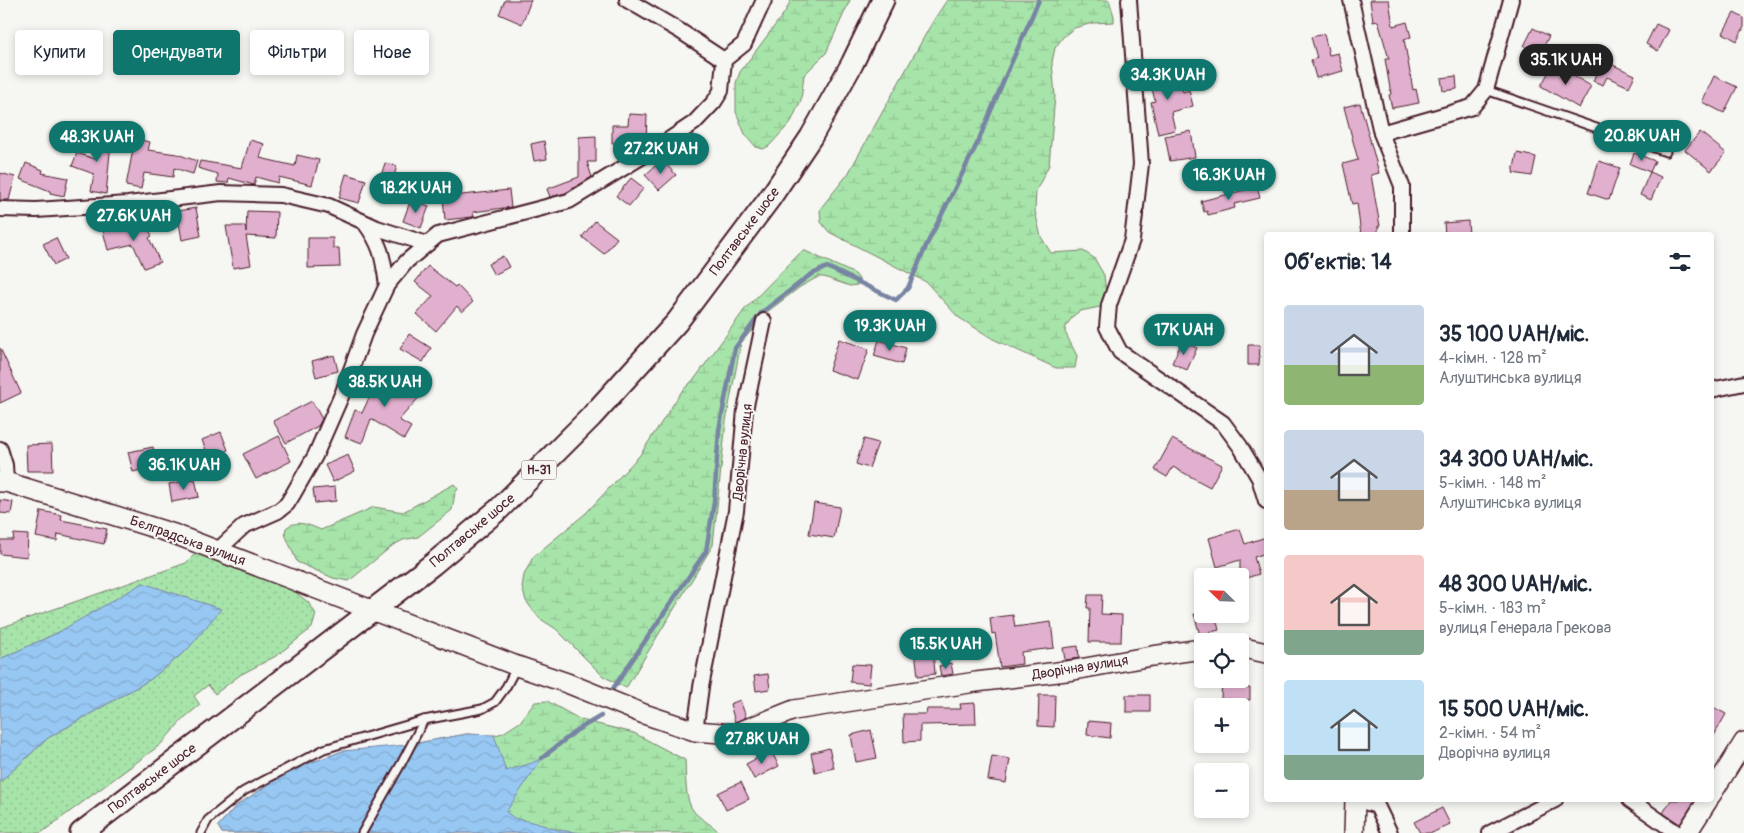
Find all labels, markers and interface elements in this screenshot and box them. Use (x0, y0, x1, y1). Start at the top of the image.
chip: Купити (15, 30, 103, 75)
chip: Орендувати (113, 30, 240, 75)
chip: Фільтри (250, 30, 344, 75)
chip: Нове (354, 30, 429, 75)
pin: 35.1K UAH (1509, 44, 1623, 86)
text: 35.1K UAH (1530, 50, 1602, 70)
pin: 34.3K UAH (1111, 58, 1225, 101)
text: 34.3K UAH (1131, 65, 1205, 85)
pin: 48.3K UAH (40, 120, 154, 163)
pin: 20.8K UAH (1585, 120, 1699, 162)
text: 20.8K UAH (1604, 126, 1680, 146)
text: 48.3K UAH (60, 127, 134, 147)
pin: 27.2K UAH (604, 132, 718, 175)
text: 27.2K UAH (624, 139, 698, 159)
pin: 16.3K UAH (1172, 158, 1286, 201)
text: 16.3K UAH (1193, 165, 1265, 185)
pin: 18.2K UAH (359, 172, 473, 214)
text: 18.2K UAH (381, 178, 452, 198)
street label: Полтавське шосе (706, 184, 783, 279)
pin: 27.6K UAH (77, 200, 191, 242)
text: 27.6K UAH (97, 206, 171, 226)
icon: filters (1666, 248, 1694, 276)
text: Об’єктів: 14 (1284, 249, 1392, 276)
pin: 19.3K UAH (833, 310, 947, 352)
pin: 17K UAH (1138, 314, 1230, 356)
text: 19.3K UAH (854, 316, 926, 336)
text: 17K UAH (1155, 320, 1213, 340)
text: 35 100 UAH/міс. (1439, 321, 1589, 348)
icon: home (1324, 325, 1384, 385)
text: 4-кімн. · 128 m² (1439, 348, 1547, 368)
pin: 38.5K UAH (328, 366, 442, 408)
text: Алуштинська вулиця (1439, 368, 1582, 388)
text: 38.5K UAH (348, 372, 422, 392)
street label: Дворічна вулиця (729, 403, 756, 502)
text: 34 300 UAH/міс. (1439, 446, 1594, 473)
pin: 36.1K UAH (127, 448, 241, 491)
icon: home (1324, 450, 1384, 510)
text: 36.1K UAH (148, 455, 220, 475)
road number: Н-31 (522, 460, 556, 480)
text: 5-кімн. · 148 m² (1439, 473, 1547, 493)
street label: Полтавське шосе (426, 490, 518, 571)
text: Алуштинська вулиця (1439, 493, 1582, 513)
street label: Бєлградська вулиця (128, 512, 248, 569)
north arrow (1194, 568, 1249, 622)
map controls (1194, 568, 1249, 818)
text: 48 300 UAH/міс. (1439, 571, 1593, 598)
icon: home (1324, 575, 1384, 635)
text: 5-кімн. · 183 m² (1439, 598, 1546, 618)
text: вулиця Генерала Грекова (1439, 618, 1611, 638)
pin: 15.5K UAH (889, 628, 1003, 670)
button: locate (1194, 633, 1249, 688)
text: 15.5K UAH (910, 634, 982, 654)
street label: Дворічна вулиця (1030, 651, 1129, 684)
text: 15 500 UAH/міс. (1439, 696, 1589, 723)
button: + (1194, 698, 1249, 753)
icon: home (1324, 700, 1384, 760)
pin: 27.8K UAH (705, 722, 819, 765)
text: 2-кімн. · 54 m² (1439, 723, 1541, 743)
text: 27.8K UAH (725, 729, 799, 749)
street label: Полтавське шосе (105, 740, 200, 817)
text: Дворічна вулиця (1439, 743, 1550, 763)
button: − (1194, 763, 1249, 818)

